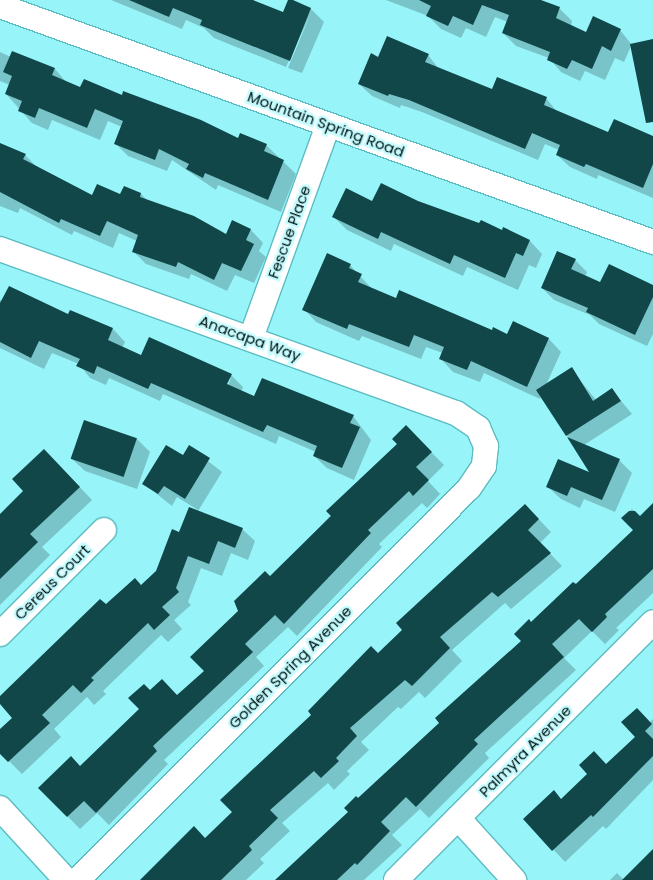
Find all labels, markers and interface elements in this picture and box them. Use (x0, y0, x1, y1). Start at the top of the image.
street label: Mountain Spring Road (245, 87, 407, 161)
street label: Fescue Place (264, 183, 314, 281)
street label: Anacapa Way (197, 311, 303, 365)
street label: Cereus Court (11, 541, 93, 623)
street label: Golden Spring Avenue (225, 602, 355, 732)
street label: Palmyra Avenue (475, 701, 575, 801)

